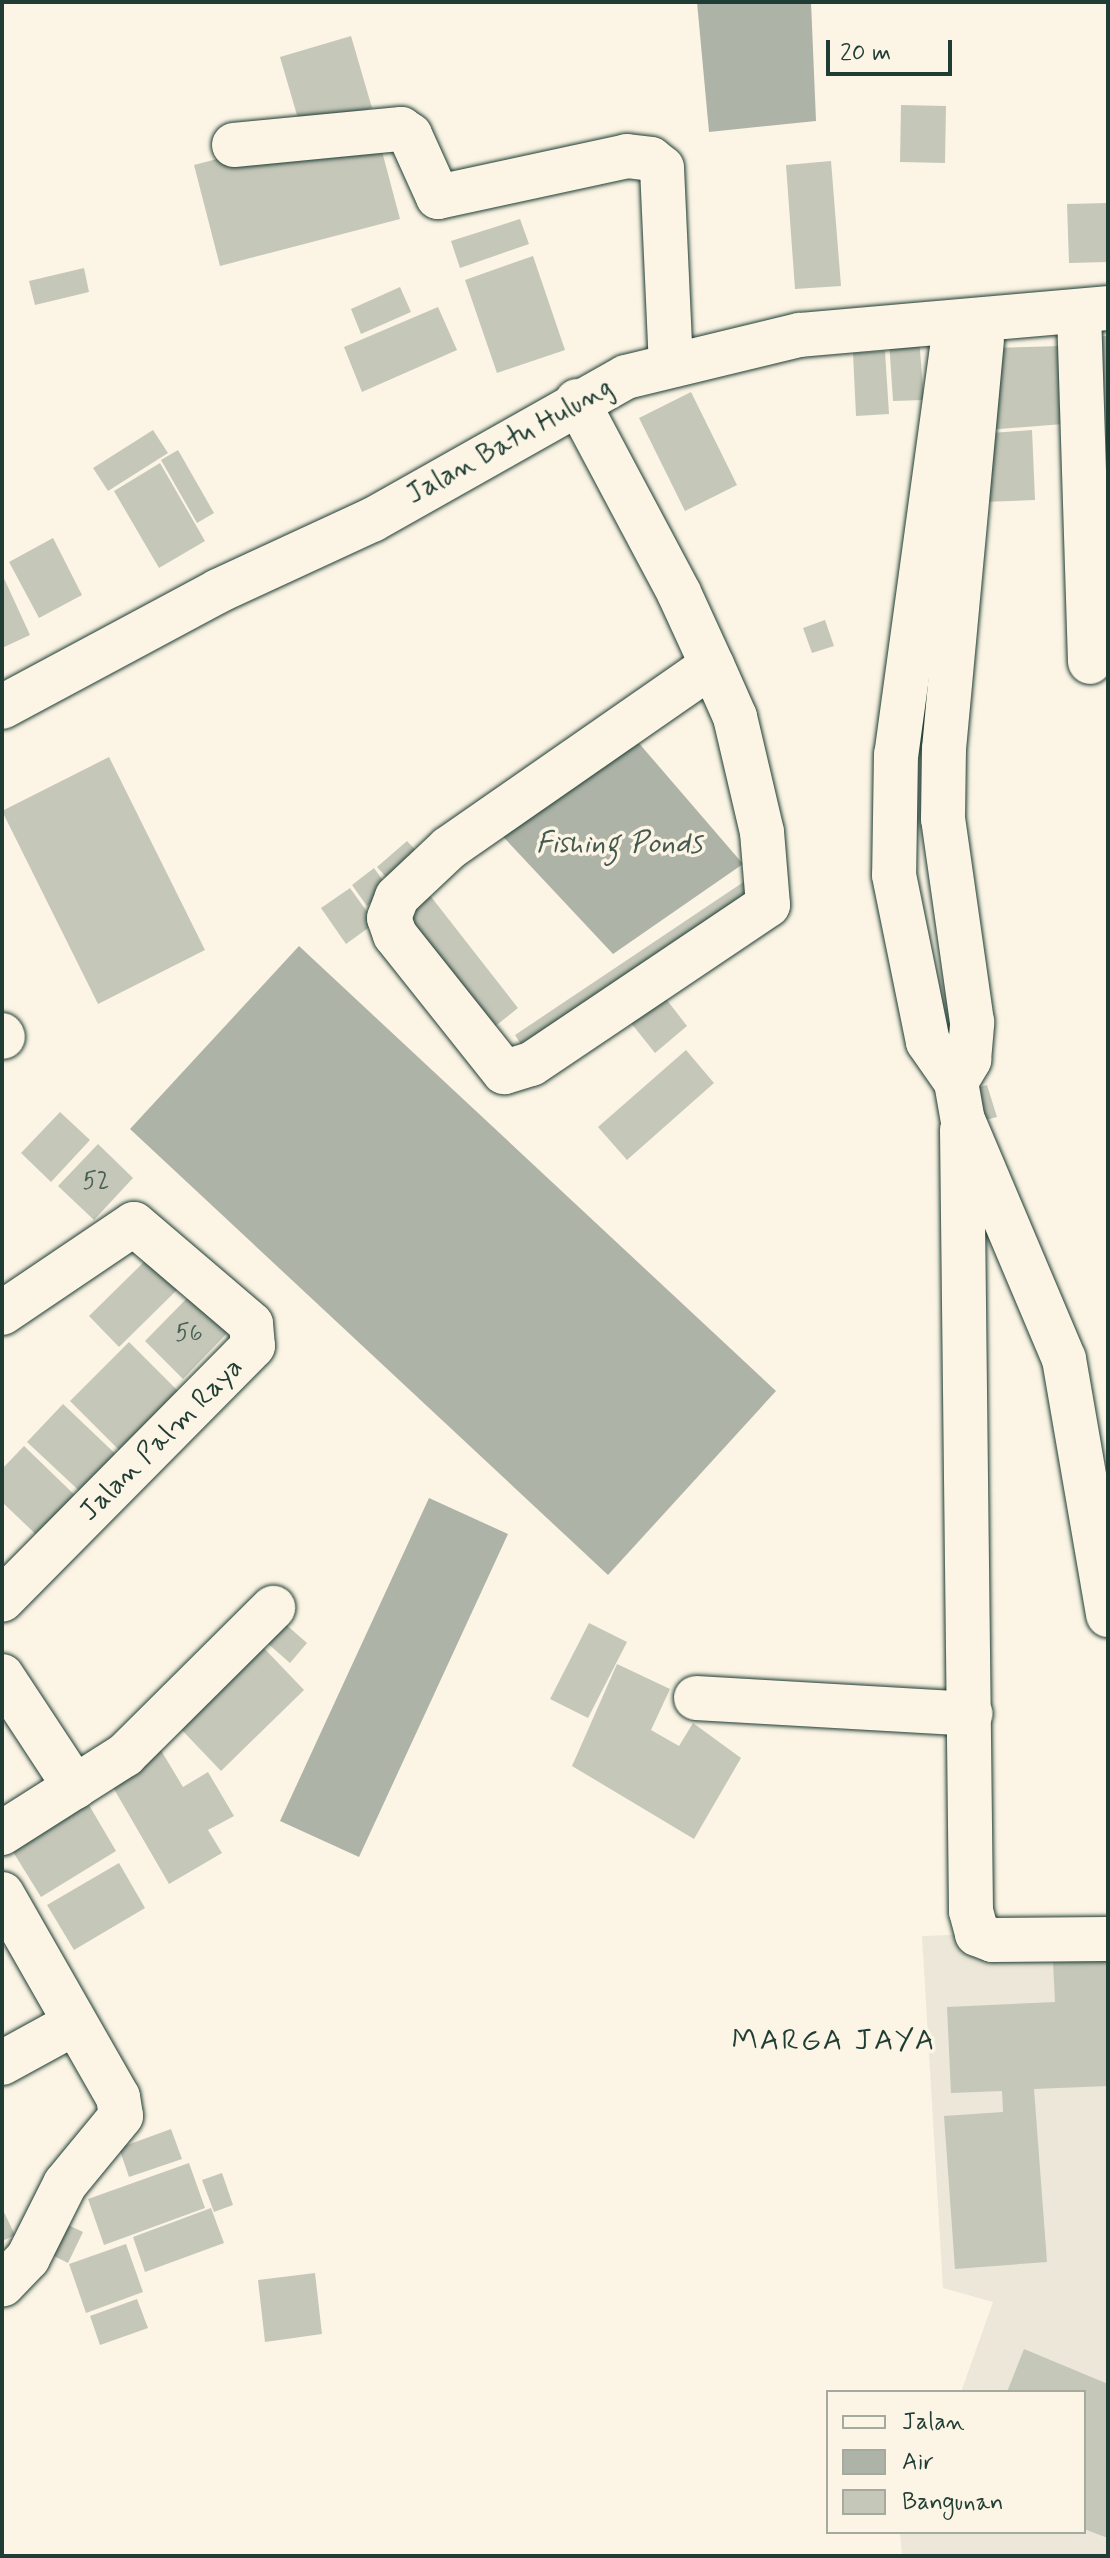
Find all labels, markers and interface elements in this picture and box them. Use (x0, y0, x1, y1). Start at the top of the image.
scale bar (830, 24, 956, 74)
text: 20 m (840, 38, 891, 69)
street label: Jalan Batu Hulung (402, 372, 618, 512)
water label: Fishing Ponds (537, 826, 701, 862)
house number: 52 (82, 1168, 110, 1196)
house number: 56 (175, 1320, 203, 1348)
street label: Jalan Palm Raya (74, 1352, 250, 1528)
district label: MARGA JAYA (734, 2023, 934, 2059)
legend (826, 2390, 1086, 2534)
text: Jalan (902, 2407, 965, 2438)
text: Air (902, 2447, 934, 2478)
text: Bangunan (902, 2487, 1003, 2518)

